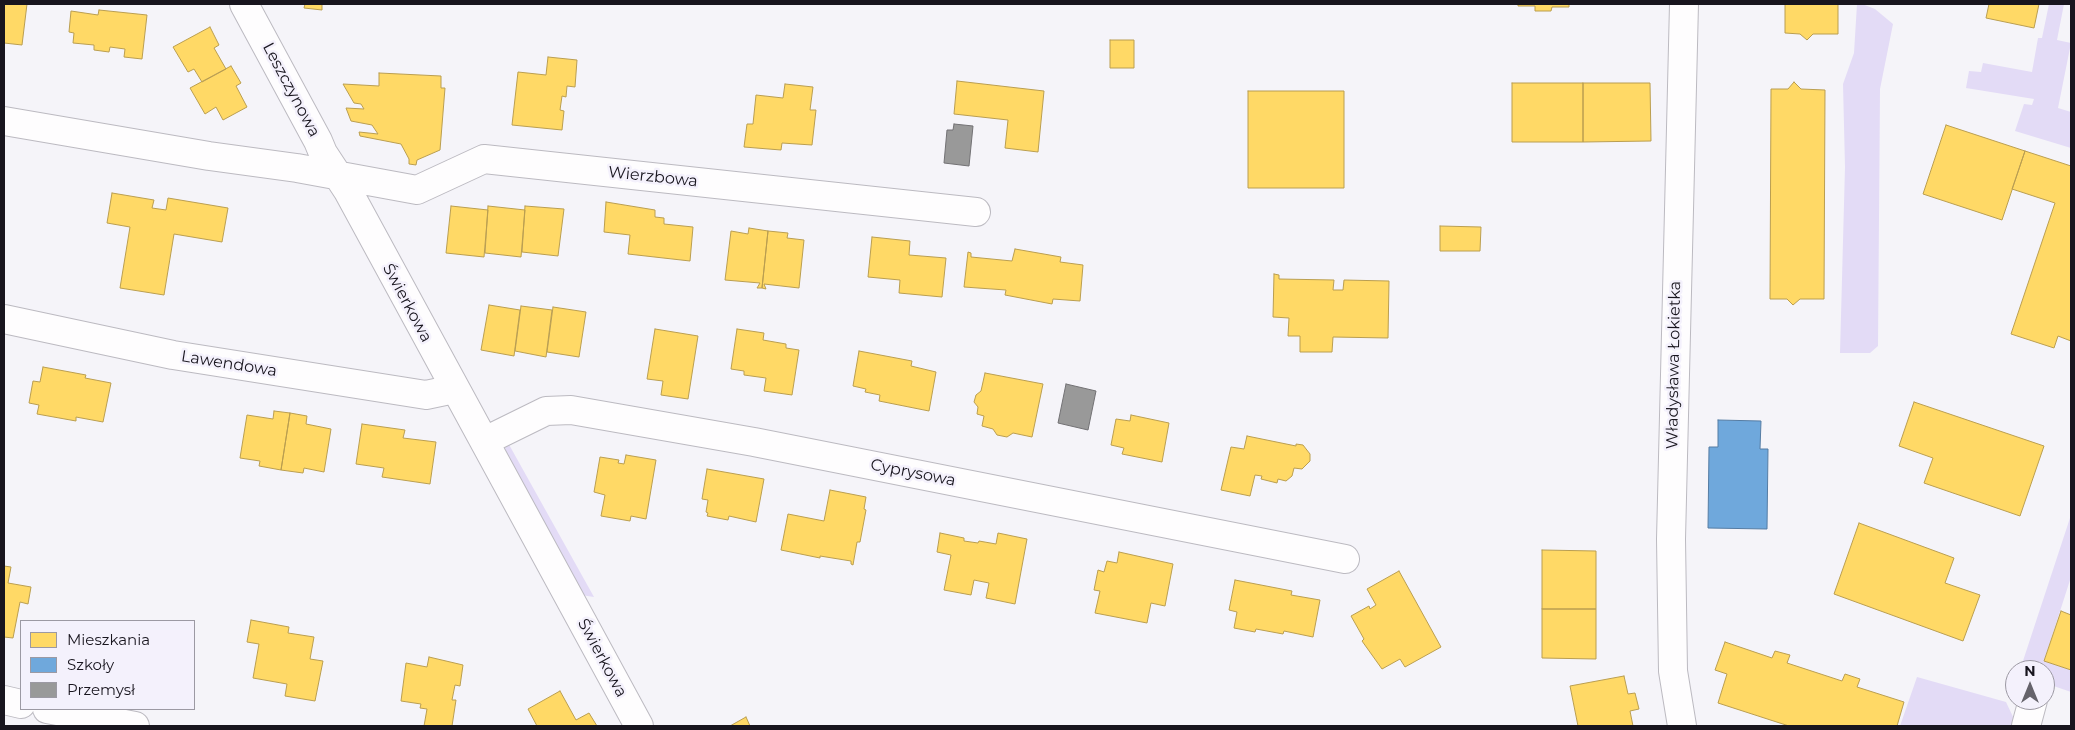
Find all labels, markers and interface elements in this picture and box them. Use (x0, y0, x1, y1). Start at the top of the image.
street label: Leszczynowa (258, 40, 324, 140)
street label: Wierzbowa (607, 163, 699, 191)
street label: Świerkowa (378, 260, 436, 346)
street label: Władysława Łokietka (1663, 281, 1685, 449)
street label: Lawendowa (180, 347, 278, 381)
street label: Cyprysowa (869, 455, 957, 491)
street label: Świerkowa (573, 615, 631, 701)
legend (20, 620, 195, 710)
text: Mieszkania (67, 630, 150, 649)
text: Szkoły (67, 655, 114, 674)
north arrow (2005, 660, 2055, 710)
text: N (2024, 662, 2036, 680)
text: Przemysł (67, 680, 135, 699)

